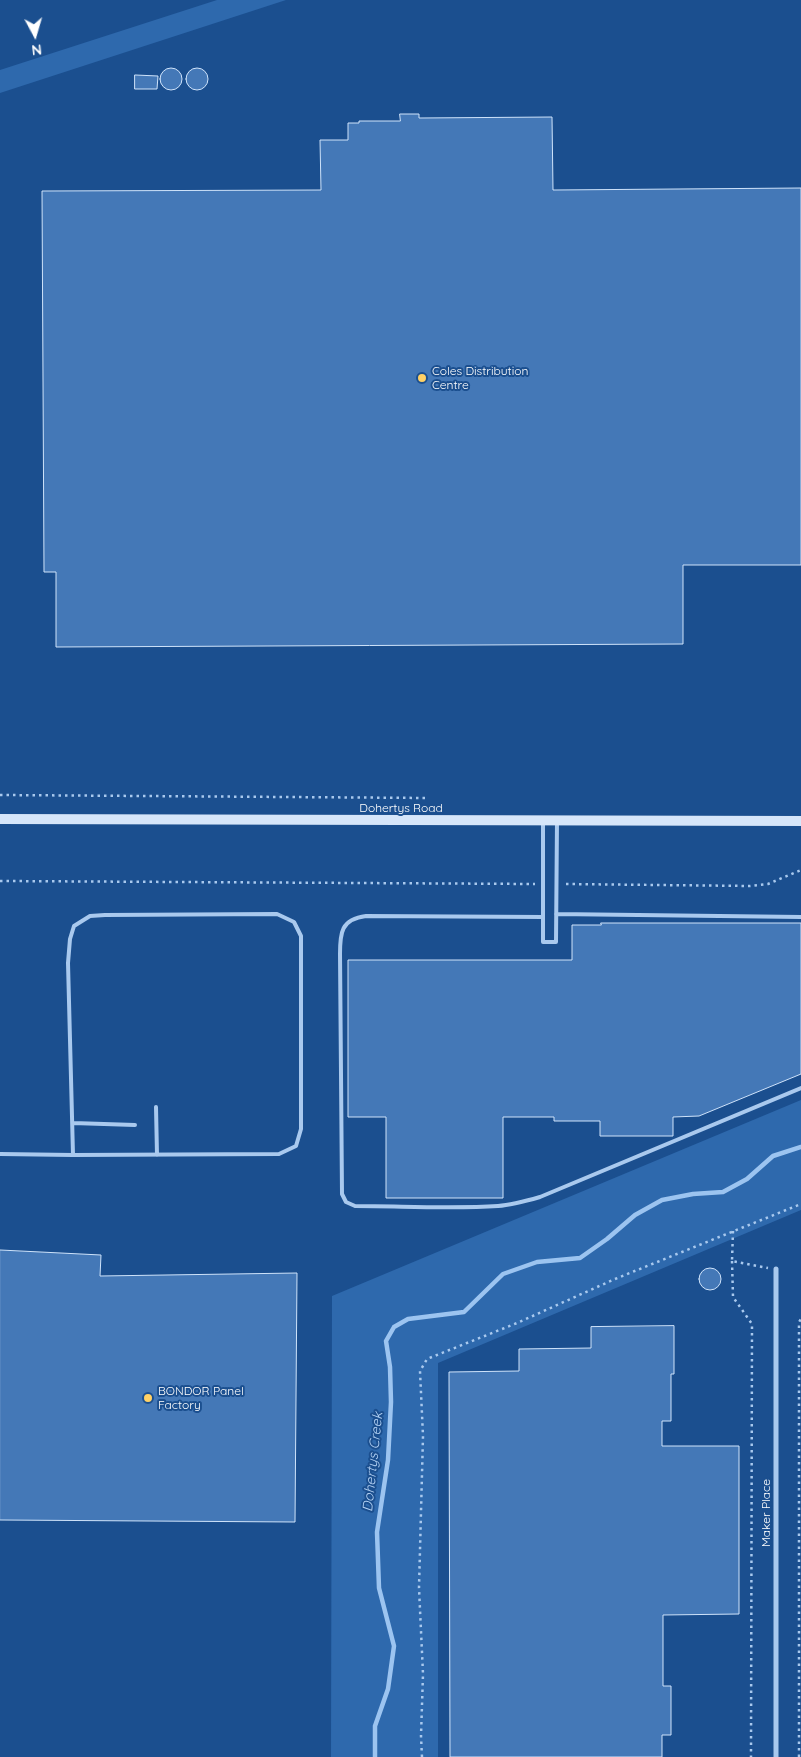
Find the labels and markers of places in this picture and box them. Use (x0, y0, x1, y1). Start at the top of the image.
place label: Coles Distribution Centre (432, 364, 528, 392)
marker: Coles Distribution Centre (416, 372, 428, 384)
place label: BONDOR Panel Factory (158, 1384, 244, 1412)
marker: BONDOR Panel Factory (142, 1392, 154, 1404)

